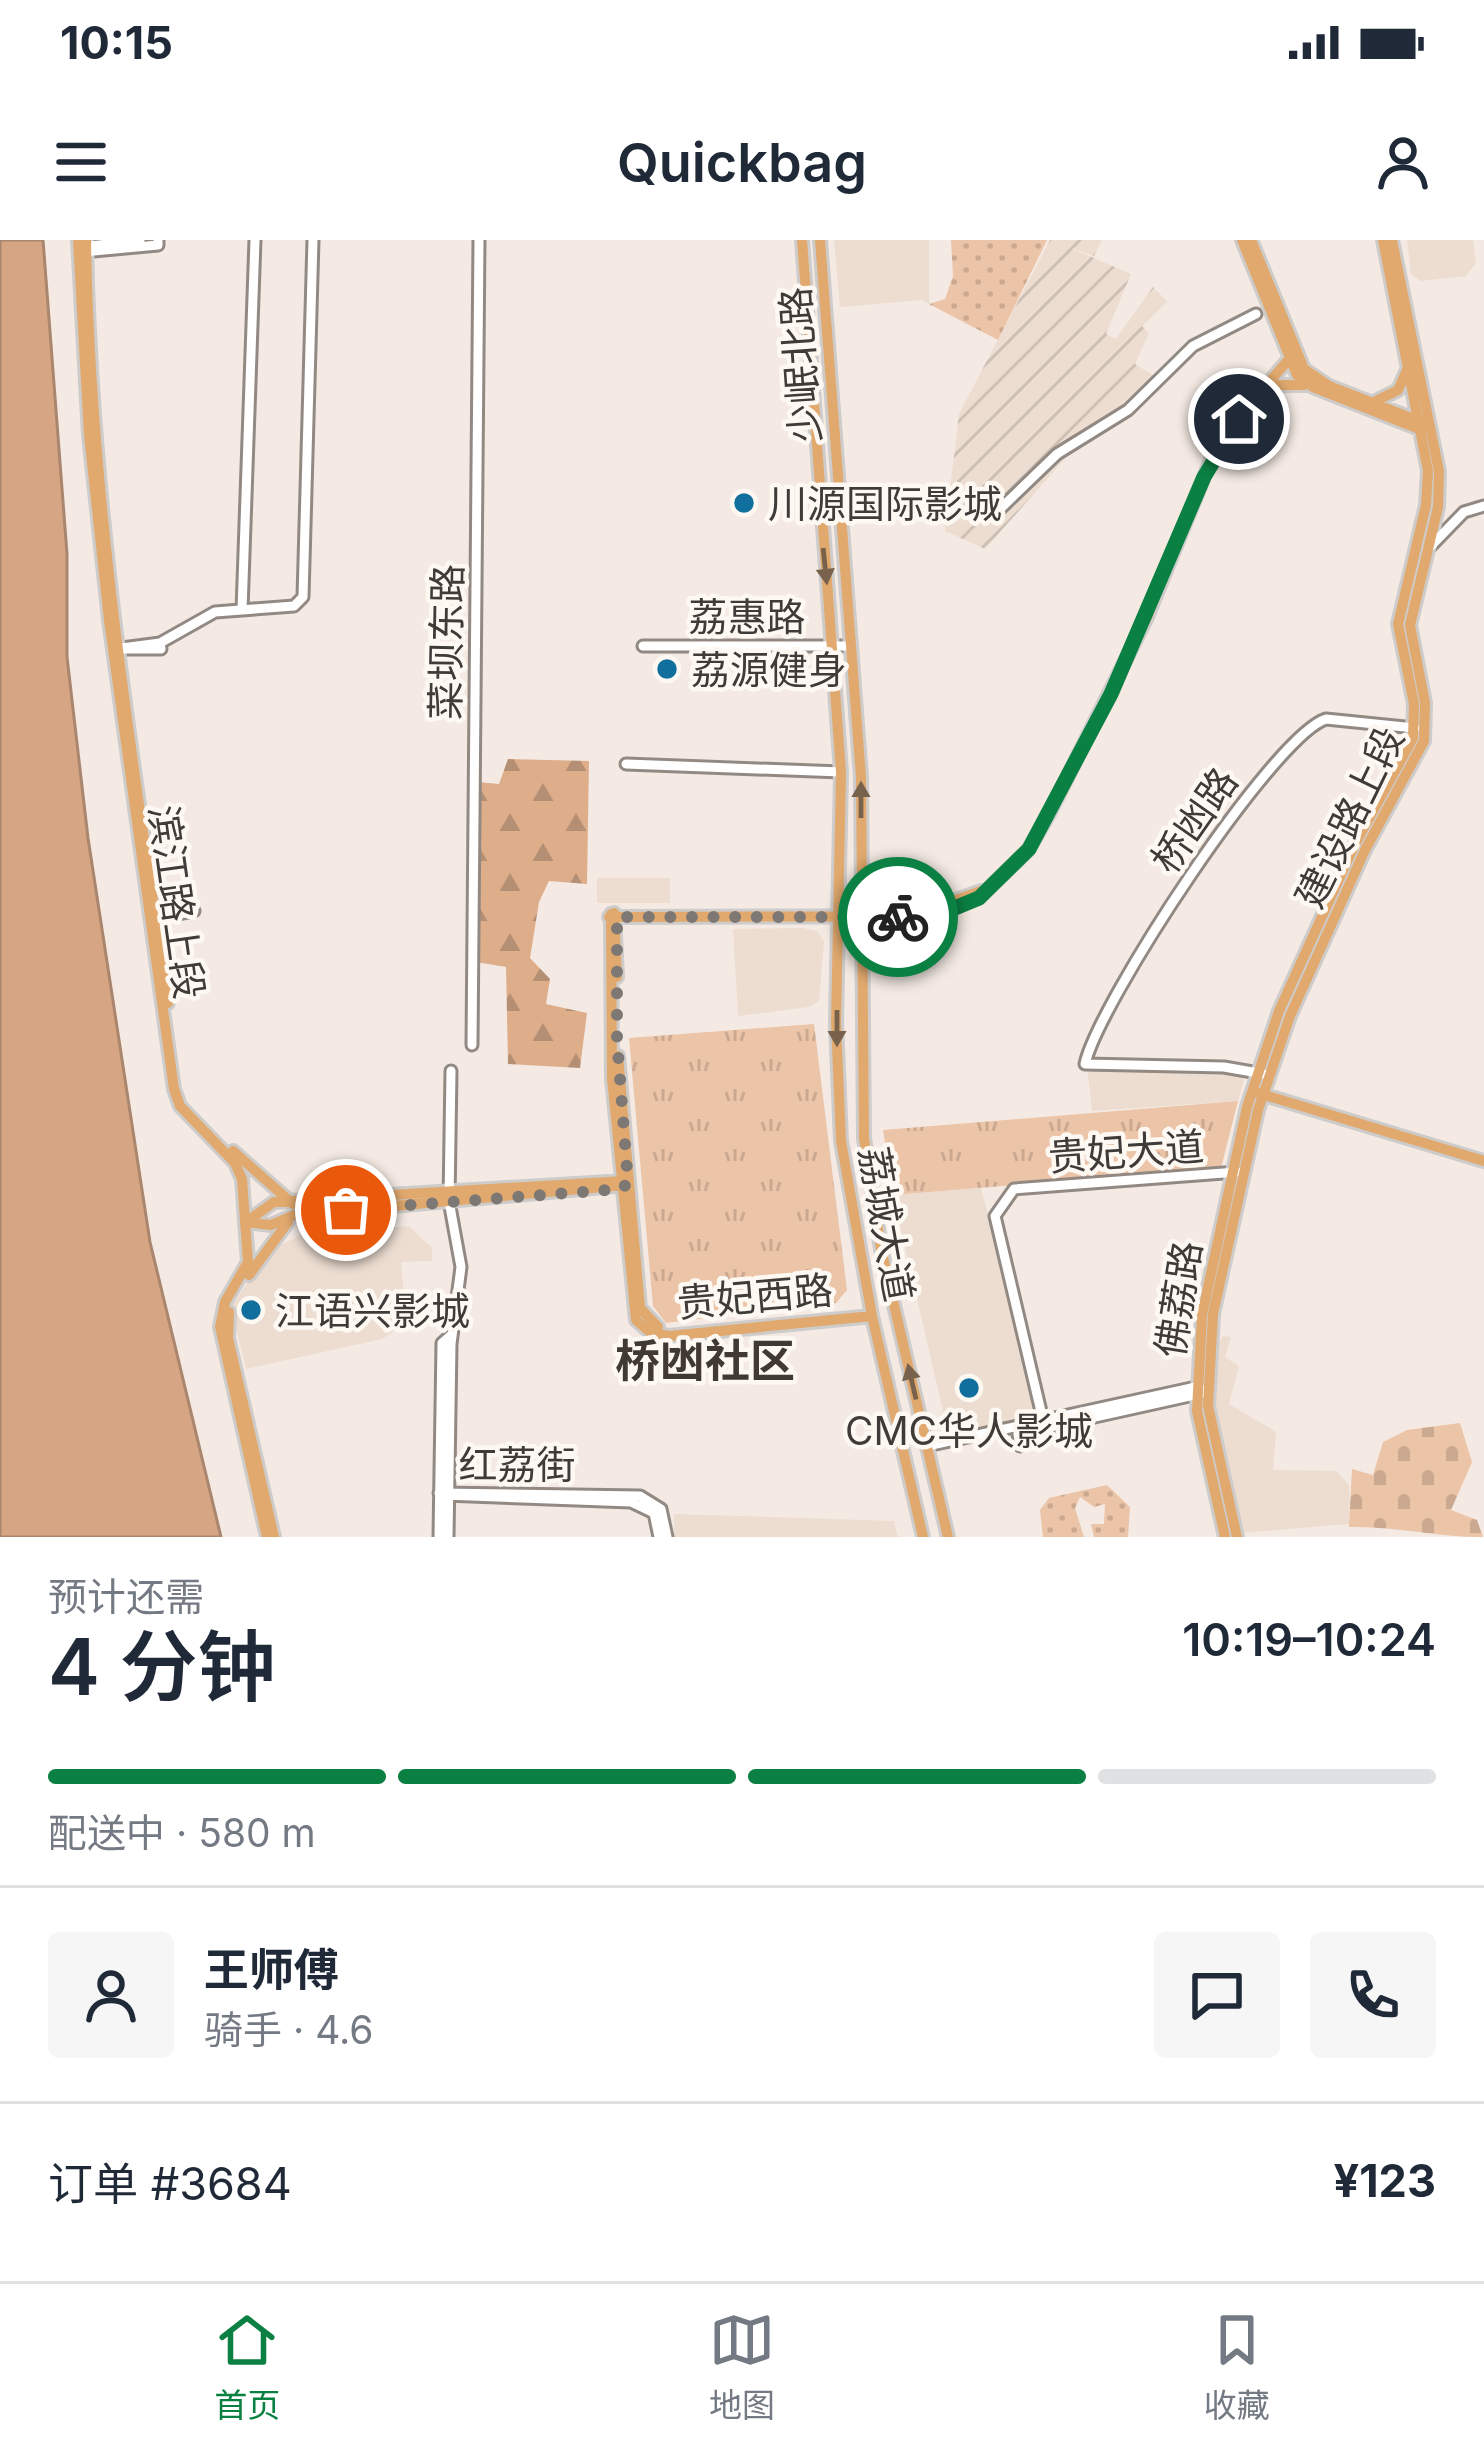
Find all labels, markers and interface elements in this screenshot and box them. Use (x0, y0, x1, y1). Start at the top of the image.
text: 10:15 (60, 15, 173, 70)
icon: menu (48, 129, 114, 195)
icon: person (1370, 129, 1436, 195)
text: Quickbag (617, 130, 867, 195)
street label: 少岷北路 (771, 286, 829, 444)
pin (1188, 368, 1290, 470)
icon: home (1206, 386, 1272, 452)
place label: 川源国际影城 (768, 480, 1002, 527)
marker: 川源国际影城 (731, 490, 757, 516)
one-way arrow (816, 548, 835, 585)
street label: 菜坝东路 (421, 564, 471, 720)
street label: 荔惠路 (688, 593, 806, 640)
place label: 荔源健身 (691, 646, 847, 693)
marker: 荔源健身 (654, 656, 680, 682)
street label: 建设路上段 (1285, 719, 1413, 915)
street label: 桥凼路 (1141, 759, 1247, 881)
one-way arrow (851, 780, 871, 818)
street label: 滨江路上段 (140, 802, 214, 1002)
courier (838, 857, 958, 977)
icon: bike (865, 884, 931, 950)
one-way arrow (827, 1010, 846, 1048)
street label: 贵妃大道 (1047, 1122, 1205, 1180)
street label: 荔城大道 (850, 1143, 924, 1305)
pin (295, 1159, 397, 1261)
icon: bag (313, 1177, 379, 1243)
street label: 佛荔路 (1146, 1238, 1210, 1360)
street label: 贵妃西路 (675, 1266, 835, 1326)
place label: 江语兴影城 (275, 1287, 470, 1334)
marker: 江语兴影城 (238, 1297, 264, 1323)
district label: 桥凼社区 (615, 1333, 795, 1388)
one-way arrow (902, 1364, 921, 1401)
marker: CMC华人影城 (956, 1375, 982, 1401)
place label: CMC华人影城 (845, 1407, 1093, 1454)
street label: 红荔街 (458, 1441, 576, 1488)
text: 预计还需 (48, 1573, 204, 1620)
text: 10:19–10:24 (1182, 1612, 1436, 1667)
text: 4 分钟 (48, 1619, 276, 1714)
text: 配送中 · 580 m (48, 1809, 316, 1856)
button: person (48, 1932, 174, 2058)
button: chat (1154, 1932, 1280, 2058)
button: phone (1310, 1932, 1436, 2058)
text: 王师傅 (204, 1942, 339, 1997)
text: 骑手 · 4.6 (204, 2006, 373, 2053)
text: ¥123 (1334, 2153, 1436, 2208)
text: 订单 #3684 (48, 2156, 292, 2211)
tab: 首页 (214, 2307, 280, 2427)
tab: 地图 (709, 2307, 775, 2427)
tab: 收藏 (1204, 2307, 1270, 2427)

